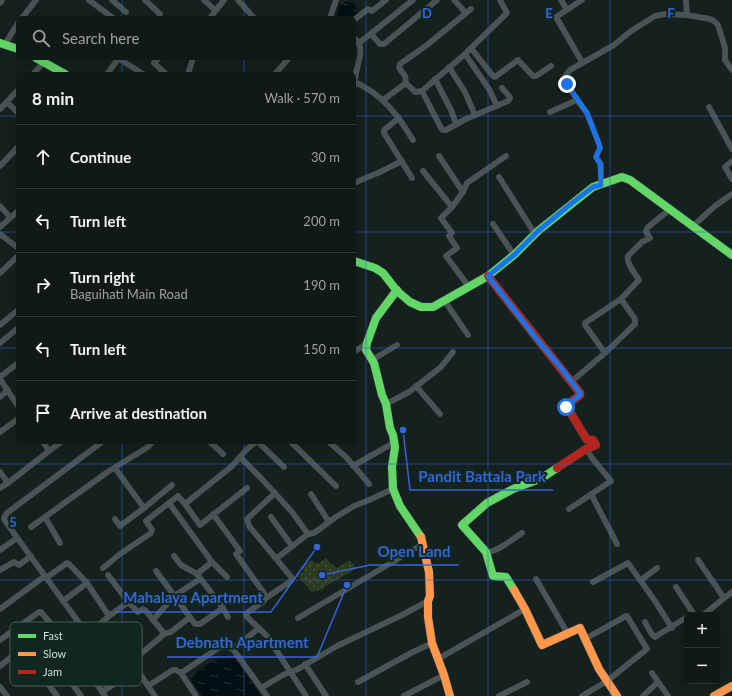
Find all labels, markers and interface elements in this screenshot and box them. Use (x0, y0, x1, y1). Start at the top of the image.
text: D (422, 5, 432, 21)
text: E (545, 5, 553, 21)
text: F (667, 5, 675, 21)
search box (16, 16, 356, 60)
icon: search (30, 27, 52, 49)
text: Search here (62, 29, 139, 47)
route end (558, 75, 576, 93)
text: 8 min (32, 88, 74, 109)
text: Walk · 570 m (264, 90, 340, 106)
icon: ahead (32, 146, 54, 168)
text: Continue (70, 148, 131, 166)
text: 30 m (311, 149, 340, 165)
icon: left (32, 210, 54, 232)
text: Turn left (70, 212, 126, 230)
text: 200 m (303, 213, 340, 229)
text: Turn right (70, 268, 135, 286)
icon: right (32, 274, 54, 296)
text: 190 m (303, 277, 340, 293)
text: Baguihati Main Road (70, 286, 188, 302)
icon: left (32, 338, 54, 360)
text: Turn left (70, 340, 126, 358)
text: 150 m (303, 341, 340, 357)
route start (557, 398, 575, 416)
icon: arrive (32, 402, 54, 424)
text: Arrive at destination (70, 404, 207, 422)
callout: Pandit Battala Park (410, 463, 553, 490)
text: Pandit Battala Park (418, 467, 547, 485)
text: 5 (9, 514, 17, 530)
callout: Open Land (370, 538, 459, 565)
text: Open Land (377, 542, 451, 560)
callout: Mahalaya Apartment (115, 585, 271, 612)
text: Mahalaya Apartment (123, 588, 263, 606)
map controls (684, 612, 720, 684)
button: + (684, 612, 720, 648)
legend (10, 622, 142, 686)
text: Fast (43, 629, 63, 642)
callout: Debnath Apartment (167, 630, 317, 657)
text: Debnath Apartment (175, 633, 309, 651)
text: Slow (43, 647, 67, 660)
button: − (684, 648, 720, 684)
text: Jam (43, 665, 62, 678)

